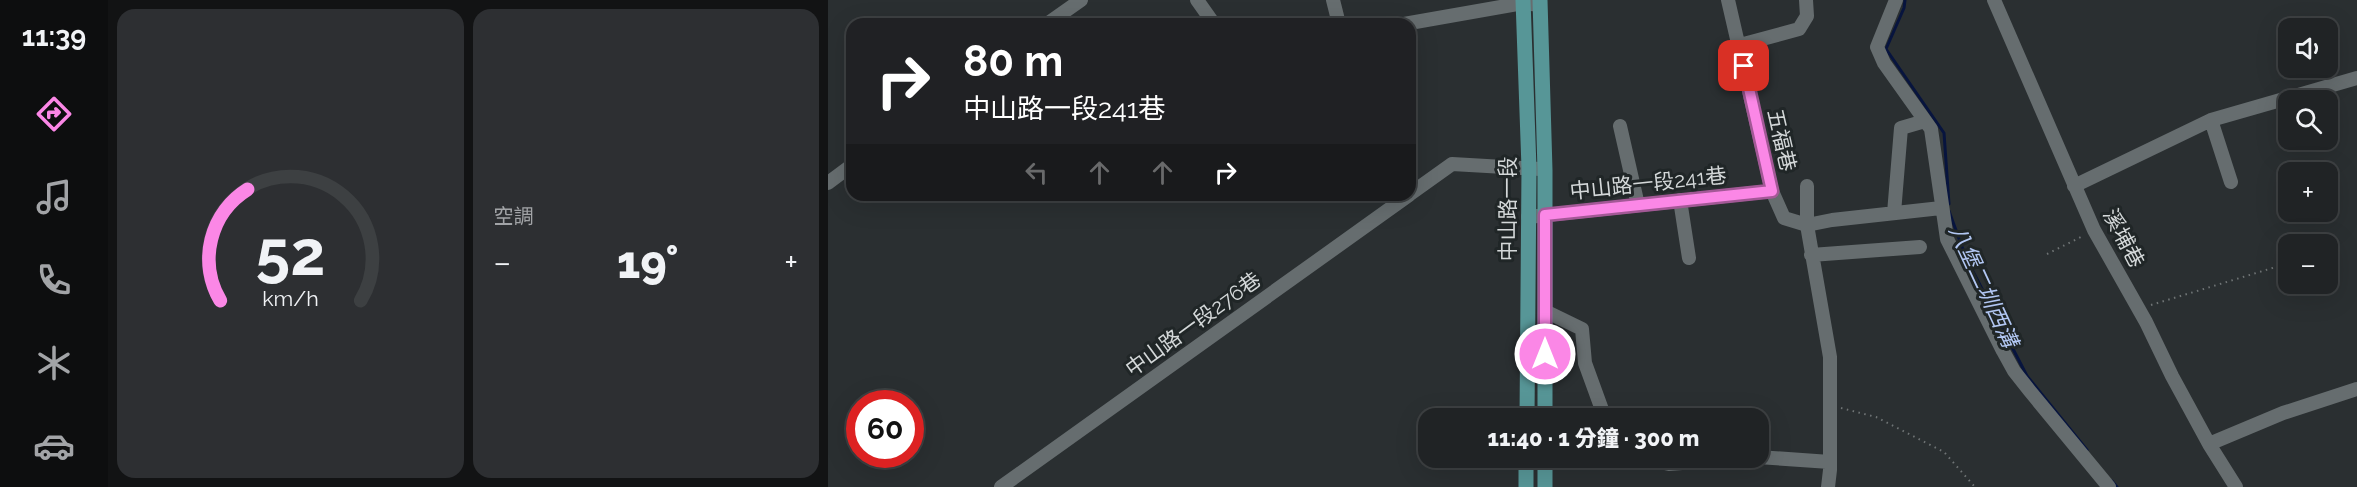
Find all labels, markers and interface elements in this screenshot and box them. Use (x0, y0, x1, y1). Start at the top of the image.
map controls (2278, 18, 2338, 294)
button: sound (2278, 18, 2338, 78)
text: 11:39 (22, 21, 86, 52)
text: 80 m (963, 37, 1063, 86)
pin (1718, 40, 1769, 91)
icon: right (864, 42, 942, 120)
icon: arrive (1727, 49, 1760, 82)
button: search (2278, 90, 2338, 150)
icon: directions (33, 93, 75, 135)
text: 中山路一段241巷 (963, 93, 1165, 124)
street label: 五福巷 (1763, 106, 1801, 174)
icon: left (1020, 156, 1053, 189)
icon: ahead (1083, 156, 1116, 189)
icon: ahead (1146, 156, 1179, 189)
icon: right (1209, 156, 1242, 189)
street label: 中山路一段 (1495, 157, 1520, 262)
street label: 中山路一段241巷 (1568, 162, 1728, 204)
button: + (2278, 162, 2338, 222)
icon: music (33, 176, 75, 218)
text: 空調 (494, 204, 534, 228)
street label: 溪埔巷 (2098, 204, 2150, 272)
text: 52 (255, 216, 325, 290)
water label: 八堡二圳西溝 (1944, 221, 2025, 354)
button: − (2278, 234, 2338, 294)
text: 19° (617, 236, 679, 289)
text: − (494, 243, 511, 282)
text: + (784, 243, 798, 282)
icon: phone (33, 259, 75, 301)
street label: 中山路一段276巷 (1121, 267, 1265, 381)
text: km/h (262, 286, 319, 311)
position arrow (1513, 322, 1577, 386)
icon: climate (33, 342, 75, 384)
speed limit sign: 60 (846, 390, 924, 468)
icon: car (33, 425, 75, 467)
text: 11:40 · 1 分鐘 · 300 m (1488, 425, 1699, 451)

